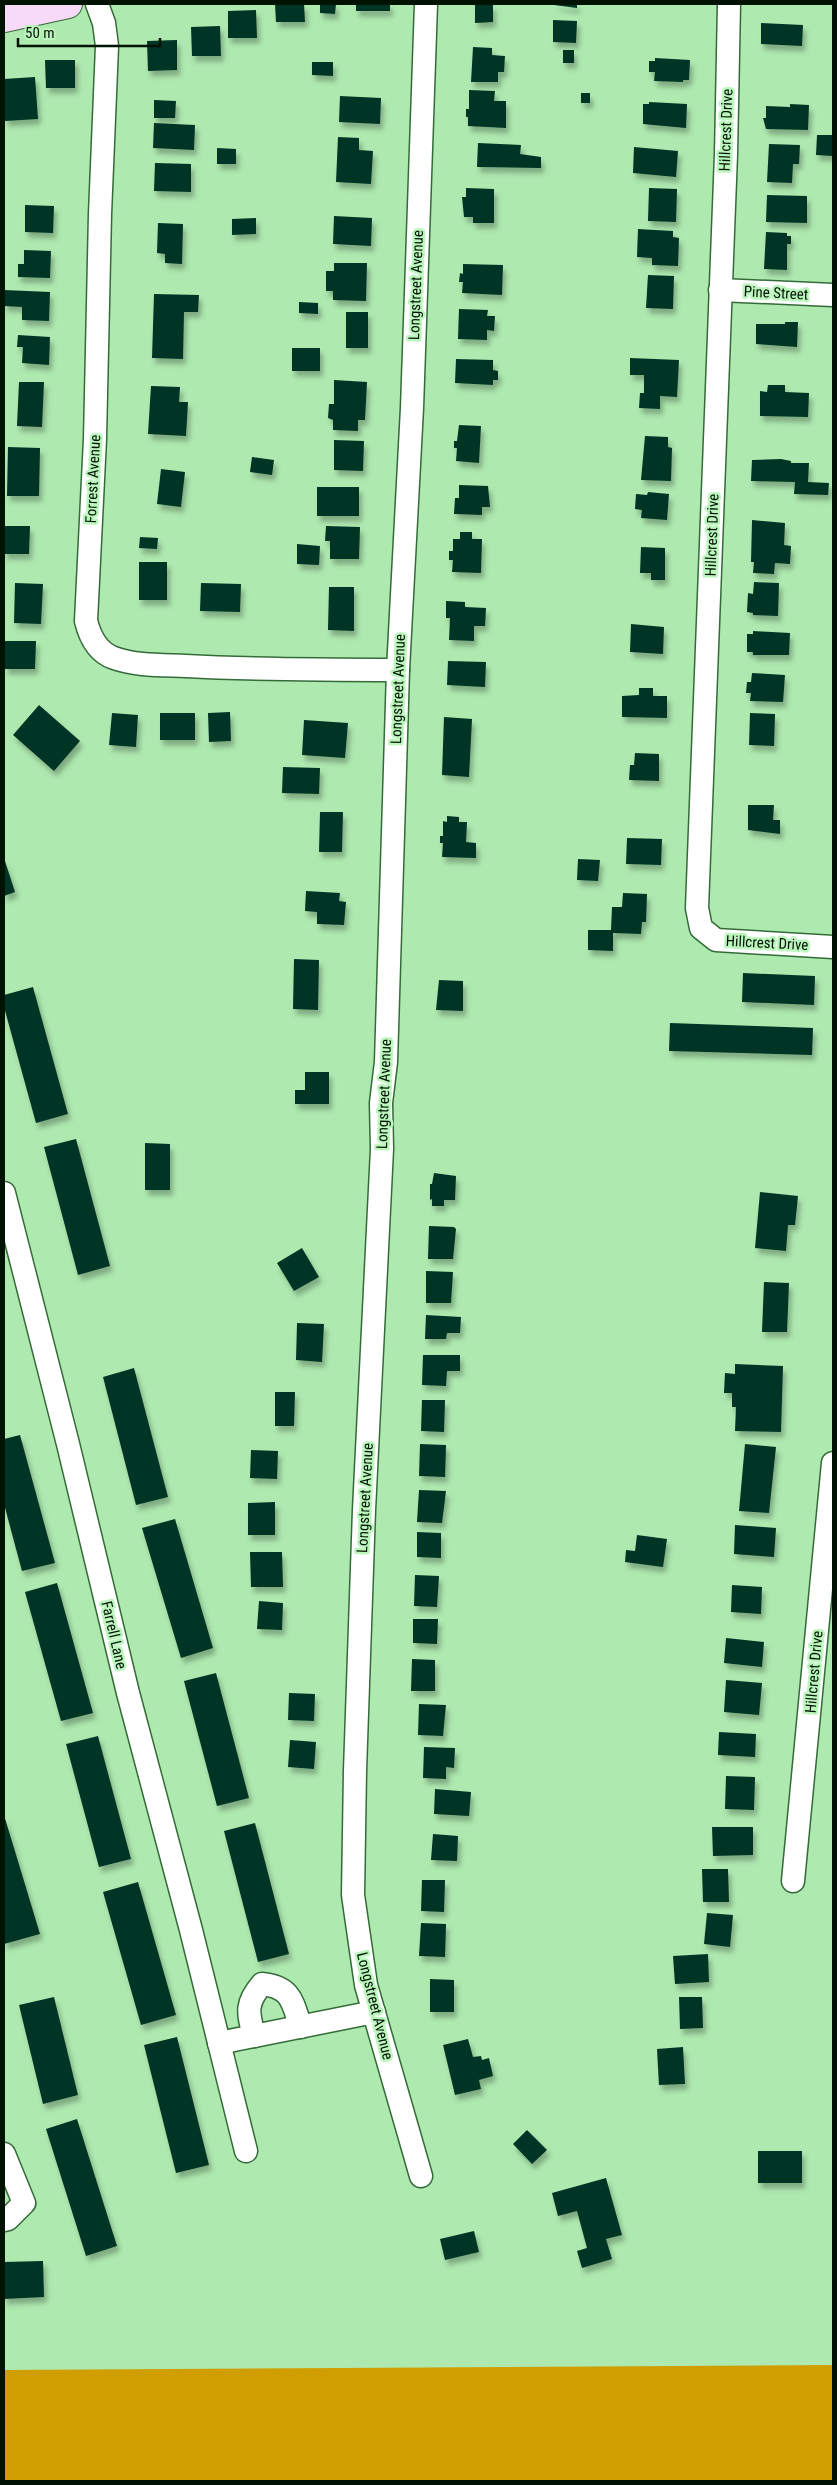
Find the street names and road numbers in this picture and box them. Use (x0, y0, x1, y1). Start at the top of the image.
street label: Hillcrest Drive (716, 88, 736, 172)
street label: Longstreet Avenue (405, 230, 427, 340)
street label: Pine Street (743, 282, 809, 304)
street label: Forrest Avenue (82, 434, 104, 524)
street label: Hillcrest Drive (702, 493, 722, 577)
street label: Longstreet Avenue (387, 634, 409, 744)
street label: Hillcrest Drive (725, 932, 809, 954)
street label: Longstreet Avenue (373, 1039, 395, 1149)
street label: Longstreet Avenue (353, 1443, 377, 1553)
street label: Farrell Lane (97, 1599, 131, 1671)
street label: Hillcrest Drive (801, 1630, 827, 1714)
street label: Longstreet Avenue (353, 1950, 397, 2062)

